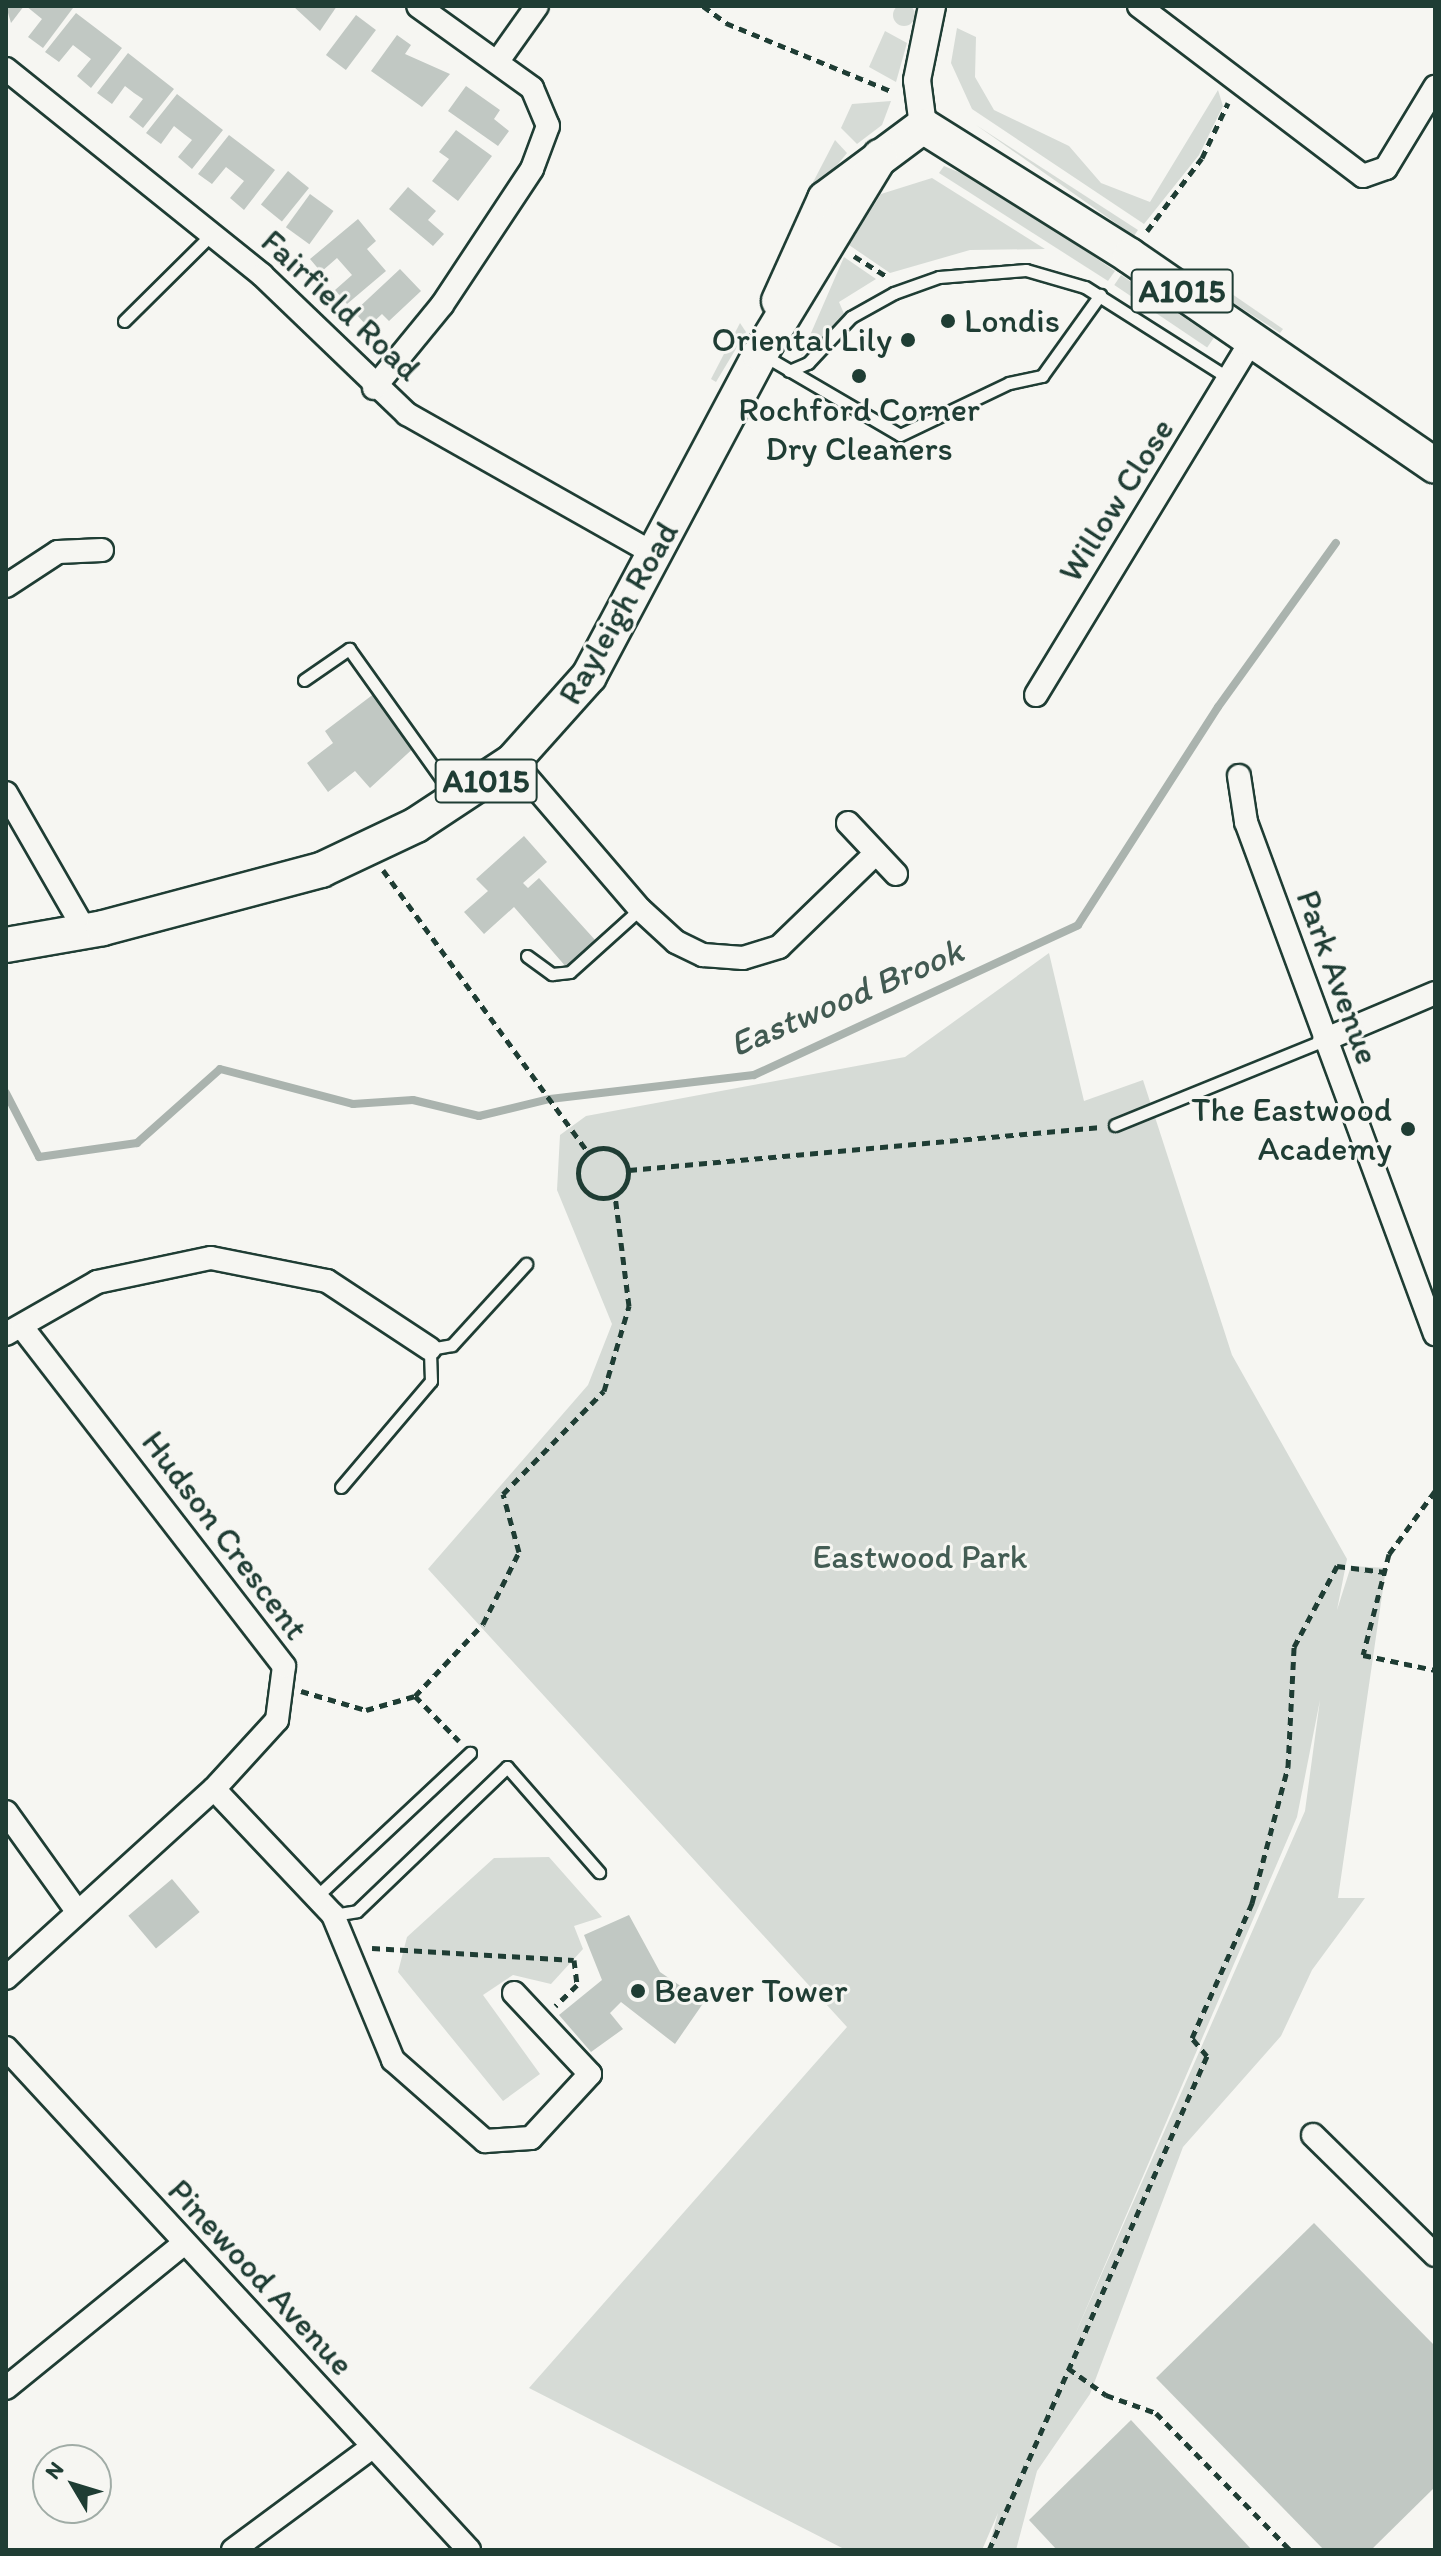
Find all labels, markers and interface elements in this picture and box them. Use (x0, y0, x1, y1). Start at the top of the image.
street label: Fairfield Road (253, 221, 429, 389)
road number: A1015 (1130, 263, 1234, 319)
place label: Londis (964, 301, 1060, 341)
marker: Londis (939, 312, 957, 330)
place label: Oriental Lily (712, 320, 892, 360)
marker: Oriental Lily (899, 331, 917, 349)
marker: Rochford Corner Dry Cleaners (850, 367, 868, 385)
place label: Rochford Corner Dry Cleaners (738, 389, 980, 468)
street label: Willow Close (1050, 411, 1182, 589)
street label: Rayleigh Road (549, 514, 687, 712)
road number: A1015 (434, 753, 538, 809)
street label: Park Avenue (1288, 885, 1388, 1069)
water label: Eastwood Brook (723, 928, 969, 1066)
place label: The Eastwood Academy (1190, 1089, 1392, 1168)
marker: The Eastwood Academy (1399, 1120, 1417, 1138)
street label: Hudson Crescent (133, 1423, 317, 1647)
park label: Eastwood Park (812, 1537, 1028, 1577)
place label: Beaver Tower (654, 1971, 847, 2011)
marker: Beaver Tower (629, 1982, 647, 2000)
street label: Pinewood Avenue (160, 2170, 362, 2384)
north arrow (32, 2444, 112, 2524)
text: N (39, 2456, 69, 2484)

